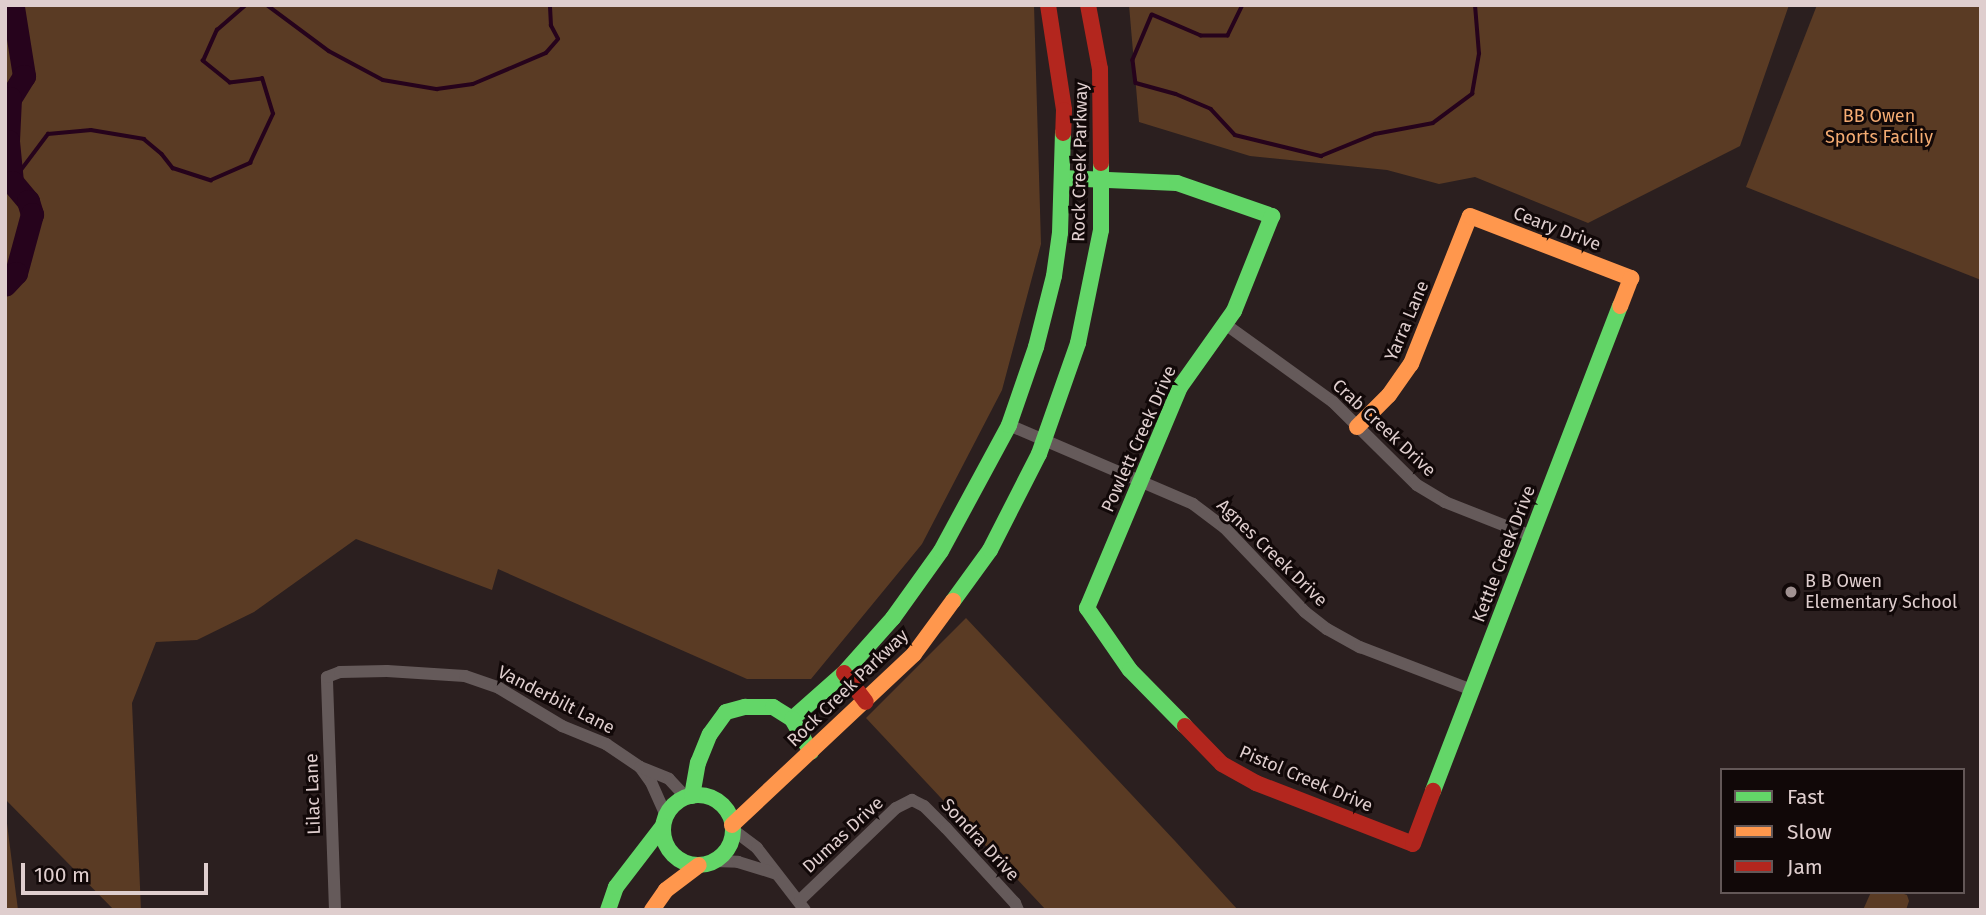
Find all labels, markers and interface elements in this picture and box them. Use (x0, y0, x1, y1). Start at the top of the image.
street label: Rock Creek Parkway (1068, 82, 1092, 242)
park label: BB Owen Sports Faciliy (1825, 106, 1933, 148)
street label: Ceary Drive (1510, 202, 1604, 256)
street label: Yarra Lane (1380, 278, 1434, 364)
street label: Powlett Creek Drive (1097, 362, 1181, 516)
street label: Crab Creek Drive (1328, 375, 1440, 481)
street label: Kettle Creek Drive (1468, 483, 1540, 625)
street label: Agnes Creek Drive (1212, 495, 1332, 611)
place label: B B Owen Elementary School (1805, 571, 1957, 614)
marker: B B Owen Elementary School (1783, 584, 1799, 600)
street label: Rock Creek Parkway (783, 625, 913, 751)
street label: Vanderbilt Lane (494, 661, 618, 739)
street label: Pistol Creek Drive (1236, 741, 1376, 817)
street label: Lilac Lane (301, 753, 325, 835)
legend (1720, 768, 1965, 894)
text: Fast (1787, 784, 1825, 810)
street label: Dumas Drive (798, 792, 888, 878)
street label: Sondra Drive (936, 794, 1024, 886)
text: Slow (1787, 819, 1832, 845)
scale bar (24, 848, 212, 892)
text: Jam (1787, 854, 1823, 880)
text: 100 m (34, 862, 90, 888)

